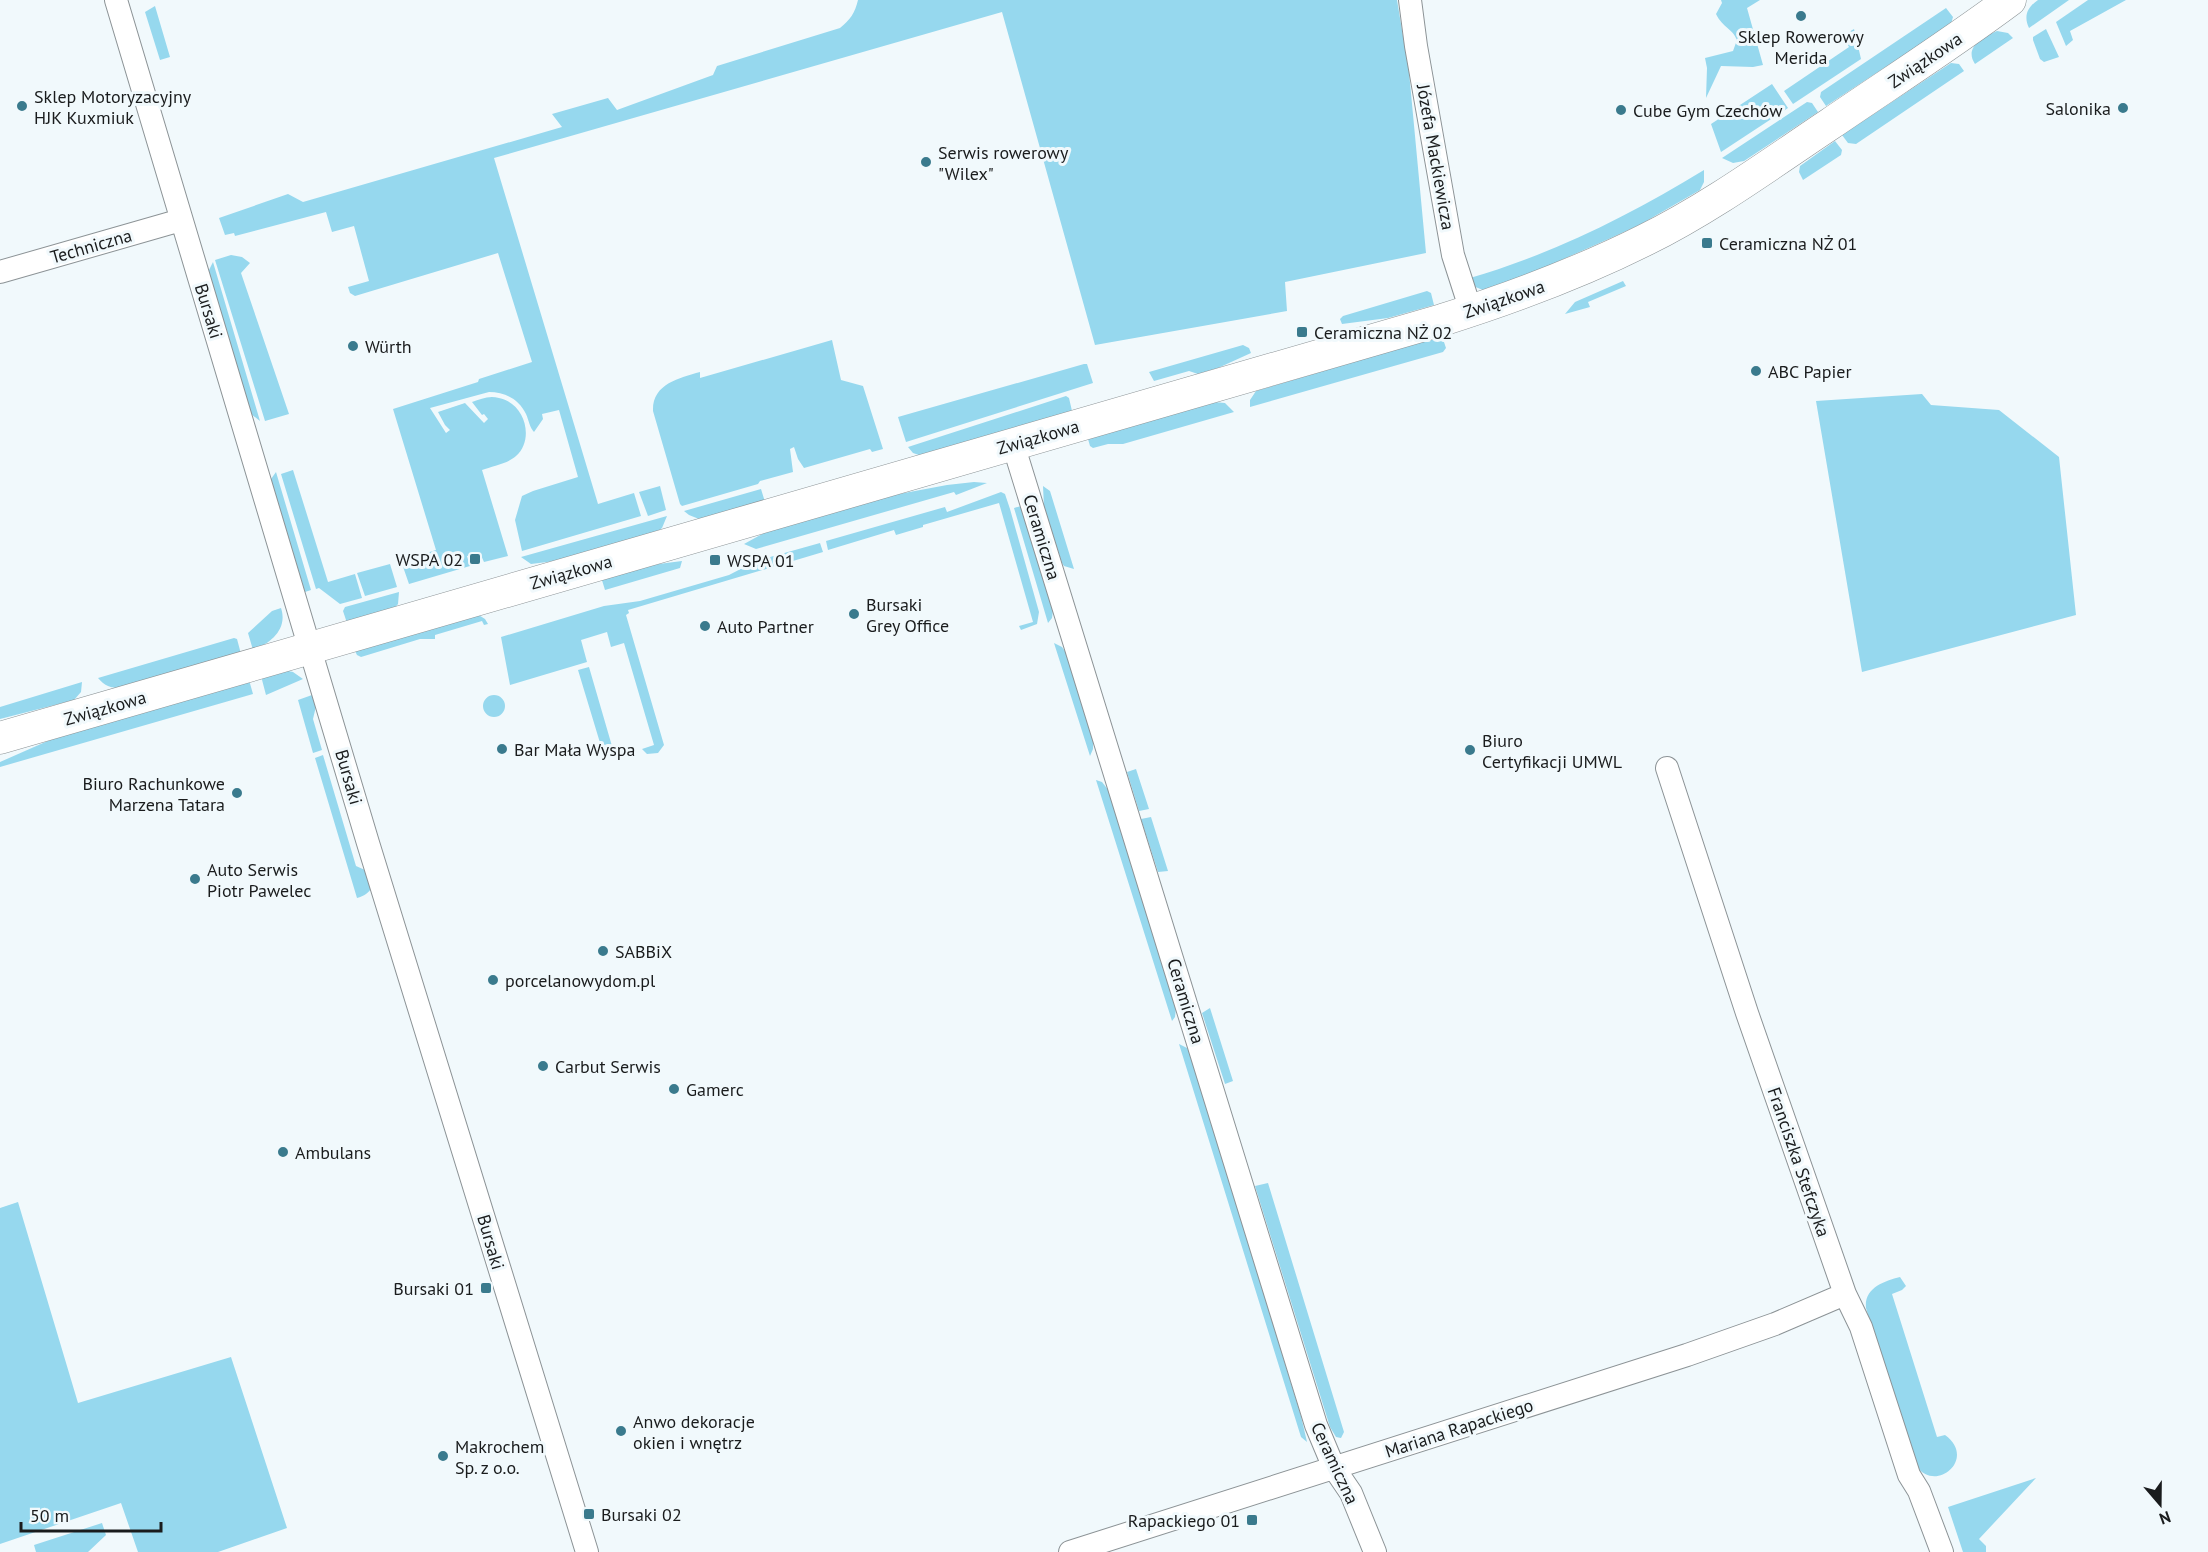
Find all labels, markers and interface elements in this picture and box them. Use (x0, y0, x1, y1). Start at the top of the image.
marker: Sklep Rowerowy Merida (1794, 9, 1808, 23)
place label: Sklep Rowerowy Merida (1738, 25, 1865, 69)
street label: Związkowa (1884, 27, 1966, 93)
street label: Józefa Mackiewicza (1412, 81, 1460, 232)
place label: Sklep Motoryzacyjny HJK Kuxmiuk (34, 85, 192, 129)
place label: Salonika (2045, 97, 2111, 120)
marker: Sklep Motoryzacyjny HJK Kuxmiuk (15, 99, 29, 113)
place label: Cube Gym Czechów (1633, 99, 1783, 122)
marker: Salonika (2116, 101, 2130, 115)
marker: Cube Gym Czechów (1614, 103, 1628, 117)
place label: Serwis rowerowy "Wilex" (938, 141, 1069, 185)
marker: Serwis rowerowy "Wilex" (919, 155, 933, 169)
street label: Techniczna (47, 223, 135, 269)
place label: Ceramiczna NŻ 01 (1719, 232, 1857, 255)
marker: Ceramiczna NŻ 01 (1700, 236, 1714, 250)
street label: Związkowa (1460, 274, 1548, 324)
street label: Bursaki (190, 281, 228, 341)
place label: Ceramiczna NŻ 02 (1314, 321, 1452, 344)
marker: Ceramiczna NŻ 02 (1295, 325, 1309, 339)
place label: Würth (365, 335, 412, 358)
marker: Würth (346, 339, 360, 353)
place label: ABC Papier (1768, 360, 1852, 383)
marker: ABC Papier (1749, 364, 1763, 378)
street label: Związkowa (994, 414, 1082, 460)
street label: Ceramiczna (1018, 492, 1066, 582)
place label: WSPA 02 (395, 548, 463, 571)
street label: Związkowa (527, 549, 615, 595)
place label: WSPA 01 (727, 549, 795, 572)
marker: WSPA 02 (468, 552, 482, 566)
marker: WSPA 01 (708, 553, 722, 567)
place label: Bursaki Grey Office (866, 593, 949, 637)
marker: Bursaki Grey Office (847, 607, 861, 621)
place label: Auto Partner (717, 615, 814, 638)
marker: Auto Partner (698, 619, 712, 633)
street label: Związkowa (61, 685, 149, 731)
place label: Biuro Certyfikacji UMWL (1482, 729, 1622, 773)
place label: Bar Mała Wyspa (514, 738, 635, 761)
marker: Bar Mała Wyspa (495, 742, 509, 756)
marker: Biuro Certyfikacji UMWL (1463, 743, 1477, 757)
street label: Bursaki (330, 747, 368, 807)
place label: Biuro Rachunkowe Marzena Tatara (82, 772, 225, 816)
marker: Biuro Rachunkowe Marzena Tatara (230, 786, 244, 800)
place label: Auto Serwis Piotr Pawelec (207, 858, 311, 902)
marker: Auto Serwis Piotr Pawelec (188, 872, 202, 886)
place label: SABBiX (615, 940, 672, 963)
marker: SABBiX (596, 944, 610, 958)
street label: Ceramiczna (1162, 956, 1210, 1046)
place label: porcelanowydom.pl (505, 969, 656, 992)
marker: porcelanowydom.pl (486, 973, 500, 987)
place label: Carbut Serwis (555, 1055, 661, 1078)
marker: Carbut Serwis (536, 1059, 550, 1073)
place label: Gamerc (686, 1078, 744, 1101)
marker: Gamerc (667, 1082, 681, 1096)
street label: Franciszka Stefczyka (1763, 1084, 1835, 1240)
place label: Ambulans (295, 1141, 371, 1164)
marker: Ambulans (276, 1145, 290, 1159)
street label: Bursaki (472, 1212, 510, 1272)
place label: Bursaki 01 (393, 1277, 474, 1300)
marker: Bursaki 01 (479, 1281, 493, 1295)
street label: Mariana Rapackiego (1382, 1393, 1536, 1463)
place label: Anwo dekoracje okien i wnętrz (633, 1410, 755, 1454)
street label: Ceramiczna (1306, 1418, 1364, 1508)
marker: Anwo dekoracje okien i wnętrz (614, 1424, 628, 1438)
place label: Makrochem Sp. z o.o. (455, 1435, 544, 1479)
marker: Makrochem Sp. z o.o. (436, 1449, 450, 1463)
north arrow (2130, 1474, 2190, 1534)
scale bar (21, 1495, 160, 1533)
place label: Bursaki 02 (601, 1503, 682, 1526)
text: 50 m (30, 1504, 69, 1527)
marker: Bursaki 02 (582, 1507, 596, 1521)
text: N (2157, 1507, 2173, 1529)
place label: Rapackiego 01 (1128, 1509, 1240, 1532)
marker: Rapackiego 01 (1245, 1513, 1259, 1527)

